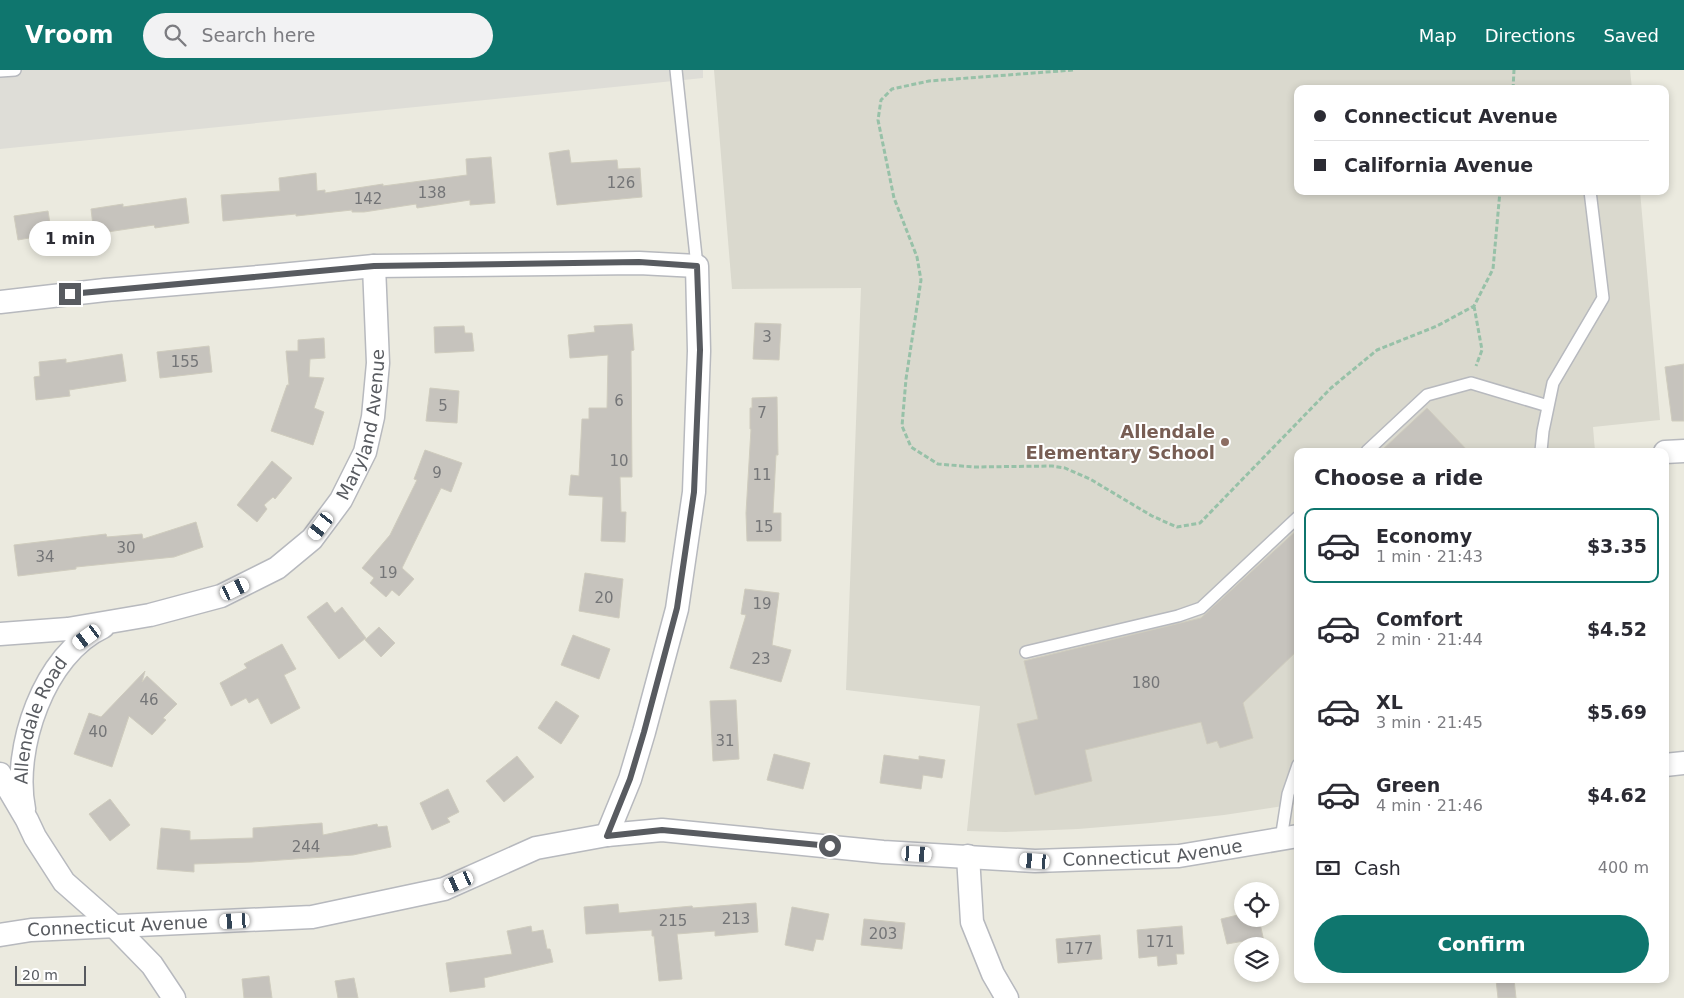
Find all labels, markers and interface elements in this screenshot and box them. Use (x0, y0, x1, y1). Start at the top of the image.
search box (143, 13, 493, 58)
text: Vroom (25, 21, 113, 49)
icon: search (161, 21, 189, 49)
text: Search here (201, 24, 316, 46)
text: Map (1419, 25, 1457, 46)
text: Directions (1485, 25, 1575, 46)
text: Saved (1603, 25, 1659, 46)
text: Connecticut Avenue (1344, 105, 1558, 127)
text: California Avenue (1344, 154, 1533, 176)
house number: 126 (607, 174, 635, 192)
house number: 138 (418, 184, 446, 202)
house number: 142 (354, 190, 382, 208)
callout: 1 min (29, 222, 111, 256)
text: 1 min (45, 229, 95, 248)
route end (59, 283, 81, 305)
house number: 3 (762, 328, 772, 346)
street label: Maryland Avenue (332, 349, 388, 503)
house number: 155 (171, 353, 199, 371)
house number: 6 (614, 392, 624, 410)
house number: 5 (438, 397, 448, 415)
house number: 7 (757, 404, 767, 422)
place label: Allendale Elementary School (1026, 421, 1215, 463)
marker: Allendale Elementary School (1219, 436, 1231, 448)
house number: 10 (609, 452, 629, 470)
house number: 9 (432, 464, 442, 482)
text: Choose a ride (1314, 465, 1483, 490)
house number: 11 (752, 466, 772, 484)
car (305, 510, 336, 542)
house number: 15 (754, 518, 774, 536)
icon: car (1316, 523, 1361, 568)
text: Economy (1376, 525, 1472, 547)
text: $3.35 (1587, 535, 1647, 557)
house number: 30 (116, 539, 136, 557)
text: 1 min · 21:43 (1376, 547, 1483, 566)
house number: 34 (35, 548, 55, 566)
house number: 19 (378, 564, 398, 582)
car (218, 576, 251, 602)
house number: 20 (594, 589, 614, 607)
house number: 19 (752, 595, 772, 613)
icon: car (1316, 606, 1361, 651)
text: Comfort (1376, 608, 1463, 630)
text: $4.52 (1587, 618, 1647, 640)
car (70, 622, 103, 652)
text: 2 min · 21:44 (1376, 630, 1483, 649)
house number: 23 (751, 650, 771, 668)
street label: Allendale Road (10, 653, 71, 785)
house number: 180 (1132, 674, 1160, 692)
icon: car (1316, 689, 1361, 734)
house number: 46 (139, 691, 159, 709)
text: XL (1376, 691, 1403, 713)
text: $5.69 (1587, 701, 1647, 723)
text: 3 min · 21:45 (1376, 713, 1483, 732)
house number: 40 (88, 723, 108, 741)
house number: 31 (715, 732, 735, 750)
icon: car (1316, 772, 1361, 817)
text: Green (1376, 774, 1440, 796)
text: $4.62 (1587, 784, 1647, 806)
text: 4 min · 21:46 (1376, 796, 1483, 815)
route start (819, 835, 841, 857)
street label: Connecticut Avenue (1062, 835, 1244, 870)
house number: 244 (292, 838, 320, 856)
car (901, 846, 932, 862)
car (1019, 852, 1050, 870)
icon: cash (1314, 854, 1342, 882)
text: Cash (1354, 857, 1401, 879)
text: 400 m (1598, 858, 1649, 877)
car (442, 869, 475, 895)
map controls (1234, 882, 1279, 982)
button: locate (1234, 882, 1279, 927)
house number: 213 (722, 910, 750, 928)
street label: Connecticut Avenue (27, 911, 208, 940)
house number: 215 (659, 912, 687, 930)
car (219, 913, 250, 929)
button: Confirm (1314, 915, 1649, 973)
house number: 203 (869, 925, 897, 943)
house number: 171 (1146, 933, 1174, 951)
button: layers (1234, 937, 1279, 982)
house number: 177 (1065, 940, 1093, 958)
scale bar (15, 963, 86, 986)
text: 20 m (22, 967, 58, 983)

